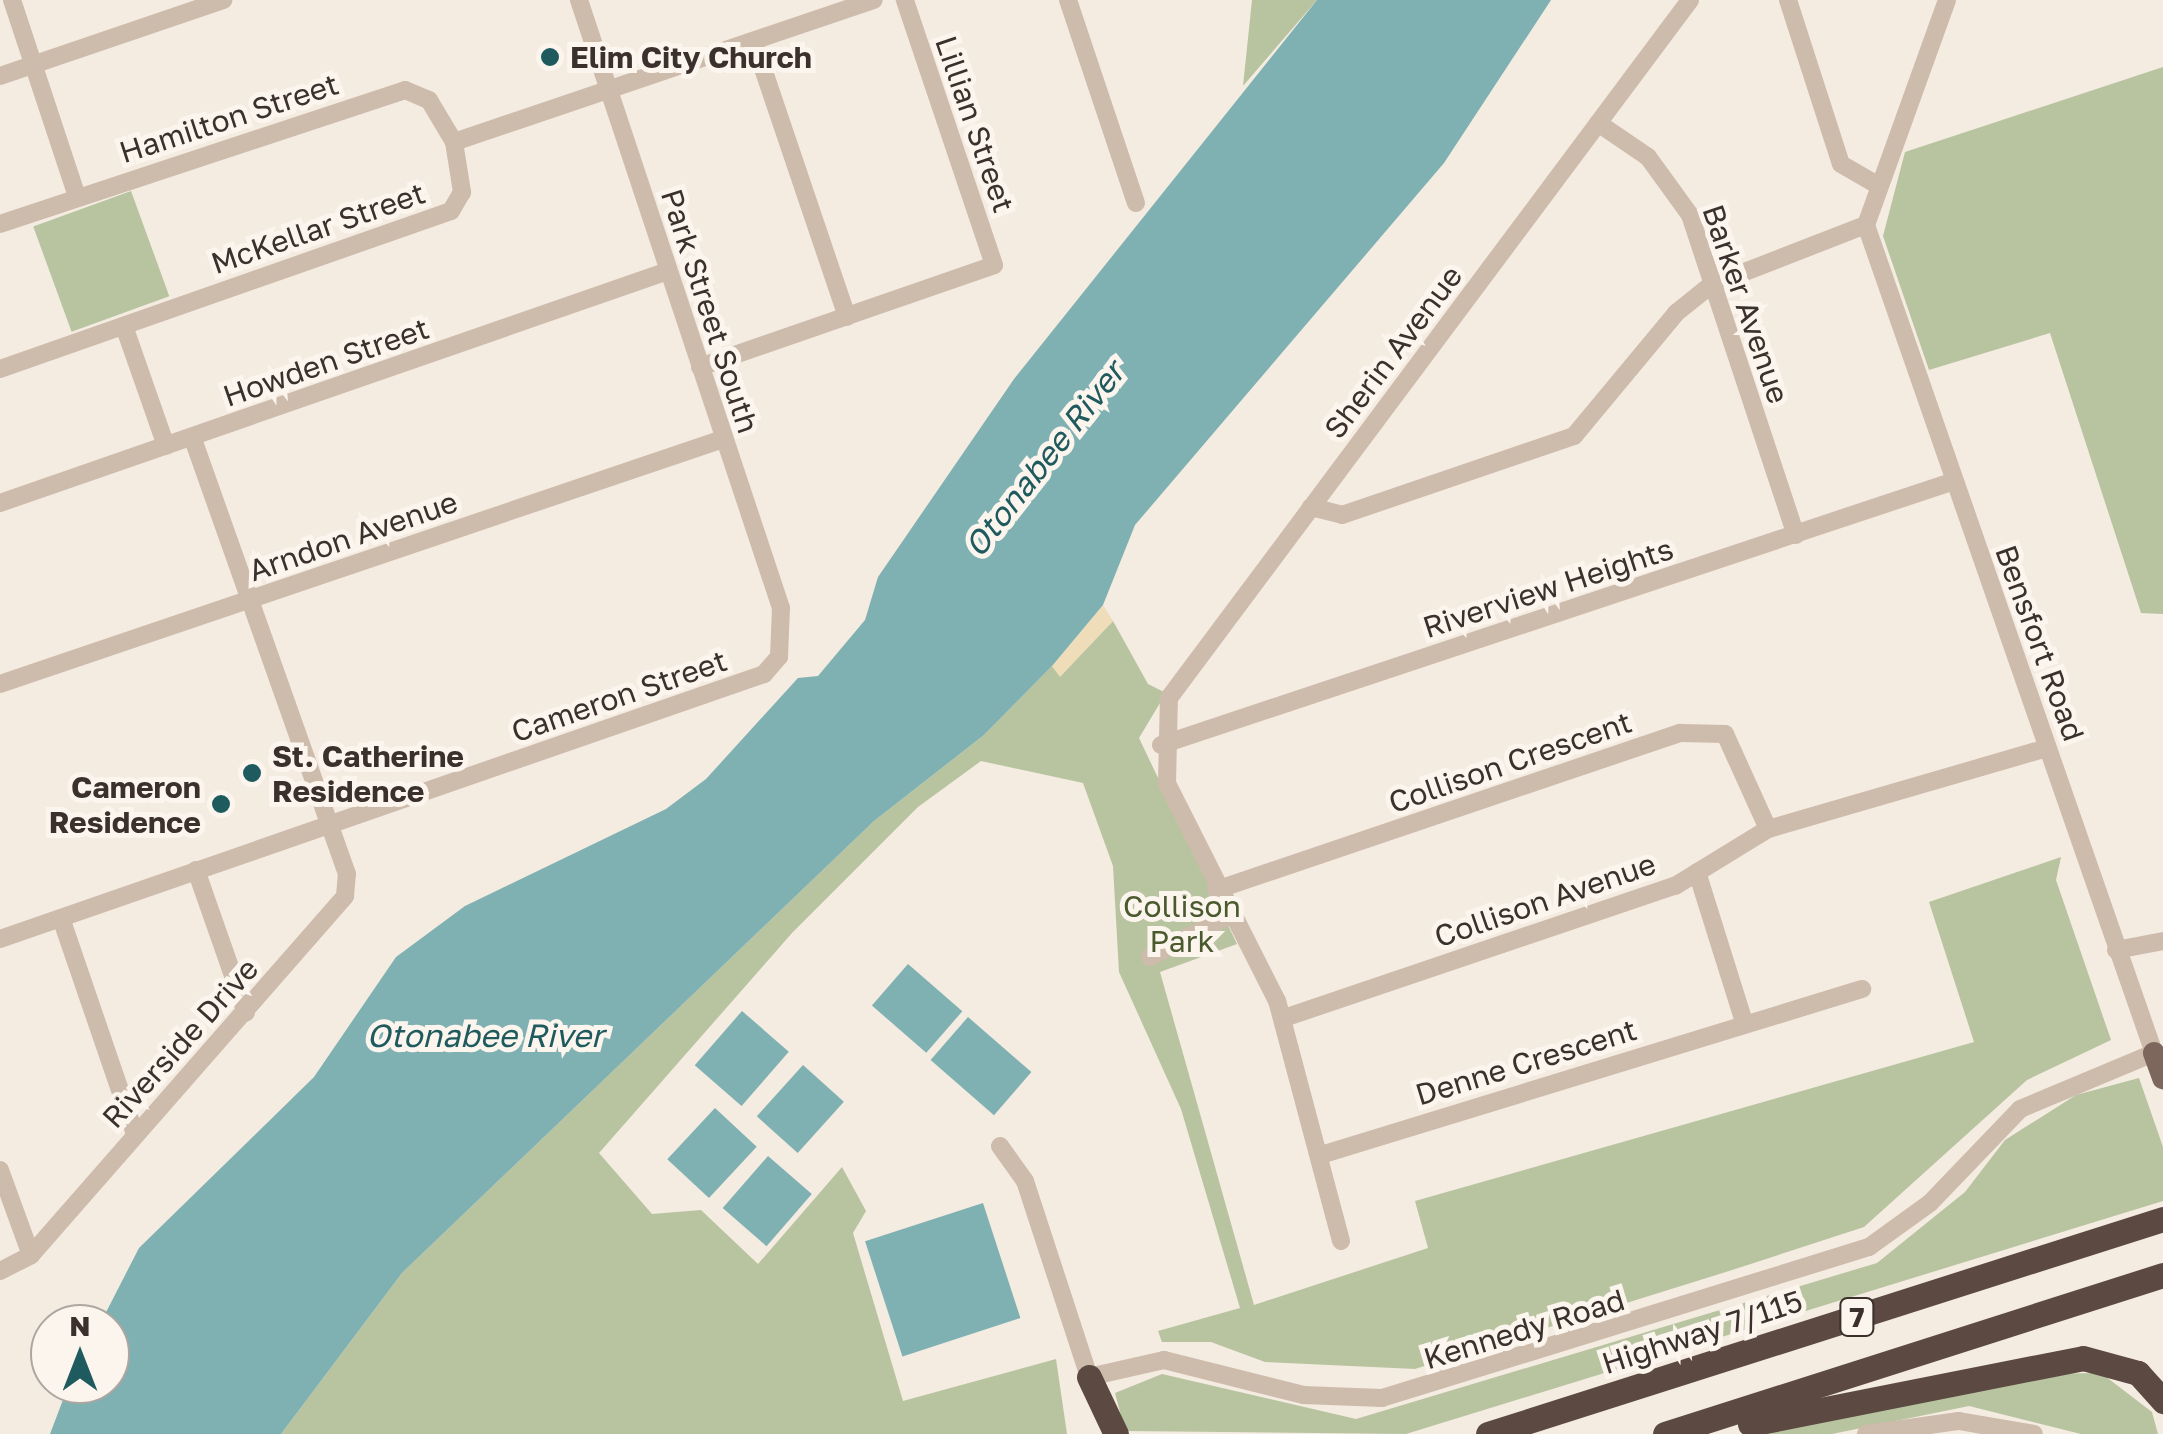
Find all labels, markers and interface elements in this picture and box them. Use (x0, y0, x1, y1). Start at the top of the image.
street label: Lillian Street (928, 31, 1022, 217)
place label: Elim City Church (570, 39, 812, 75)
marker: Elim City Church (539, 46, 561, 68)
street label: Hamilton Street (115, 66, 343, 170)
street label: McKellar Street (206, 175, 430, 281)
street label: Park Street South (654, 184, 766, 438)
street label: Barker Avenue (1695, 200, 1797, 408)
street label: Sherin Avenue (1316, 259, 1470, 445)
street label: Howden Street (218, 310, 434, 414)
water label: Otonabee River (956, 354, 1132, 564)
street label: Arndon Avenue (244, 483, 462, 589)
street label: Riverview Heights (1418, 531, 1678, 645)
street label: Bensfort Road (1988, 540, 2092, 746)
street label: Cameron Street (507, 642, 731, 750)
street label: Collison Crescent (1384, 704, 1636, 820)
place label: St. Catherine Residence (272, 738, 464, 808)
marker: St. Catherine Residence (241, 762, 263, 784)
place label: Cameron Residence (49, 769, 201, 840)
marker: Cameron Residence (210, 793, 232, 815)
street label: Collison Avenue (1430, 845, 1660, 955)
park label: Collison Park (1123, 888, 1241, 958)
street label: Riverside Drive (95, 951, 265, 1135)
street label: Denne Crescent (1411, 1011, 1641, 1113)
water label: Otonabee River (367, 1016, 603, 1054)
street label: Kennedy Road (1419, 1281, 1629, 1377)
street label: Highway 7/115 (1597, 1283, 1807, 1381)
road number: 7 (1837, 1294, 1877, 1340)
north arrow (30, 1304, 130, 1404)
text: N (69, 1309, 91, 1342)

